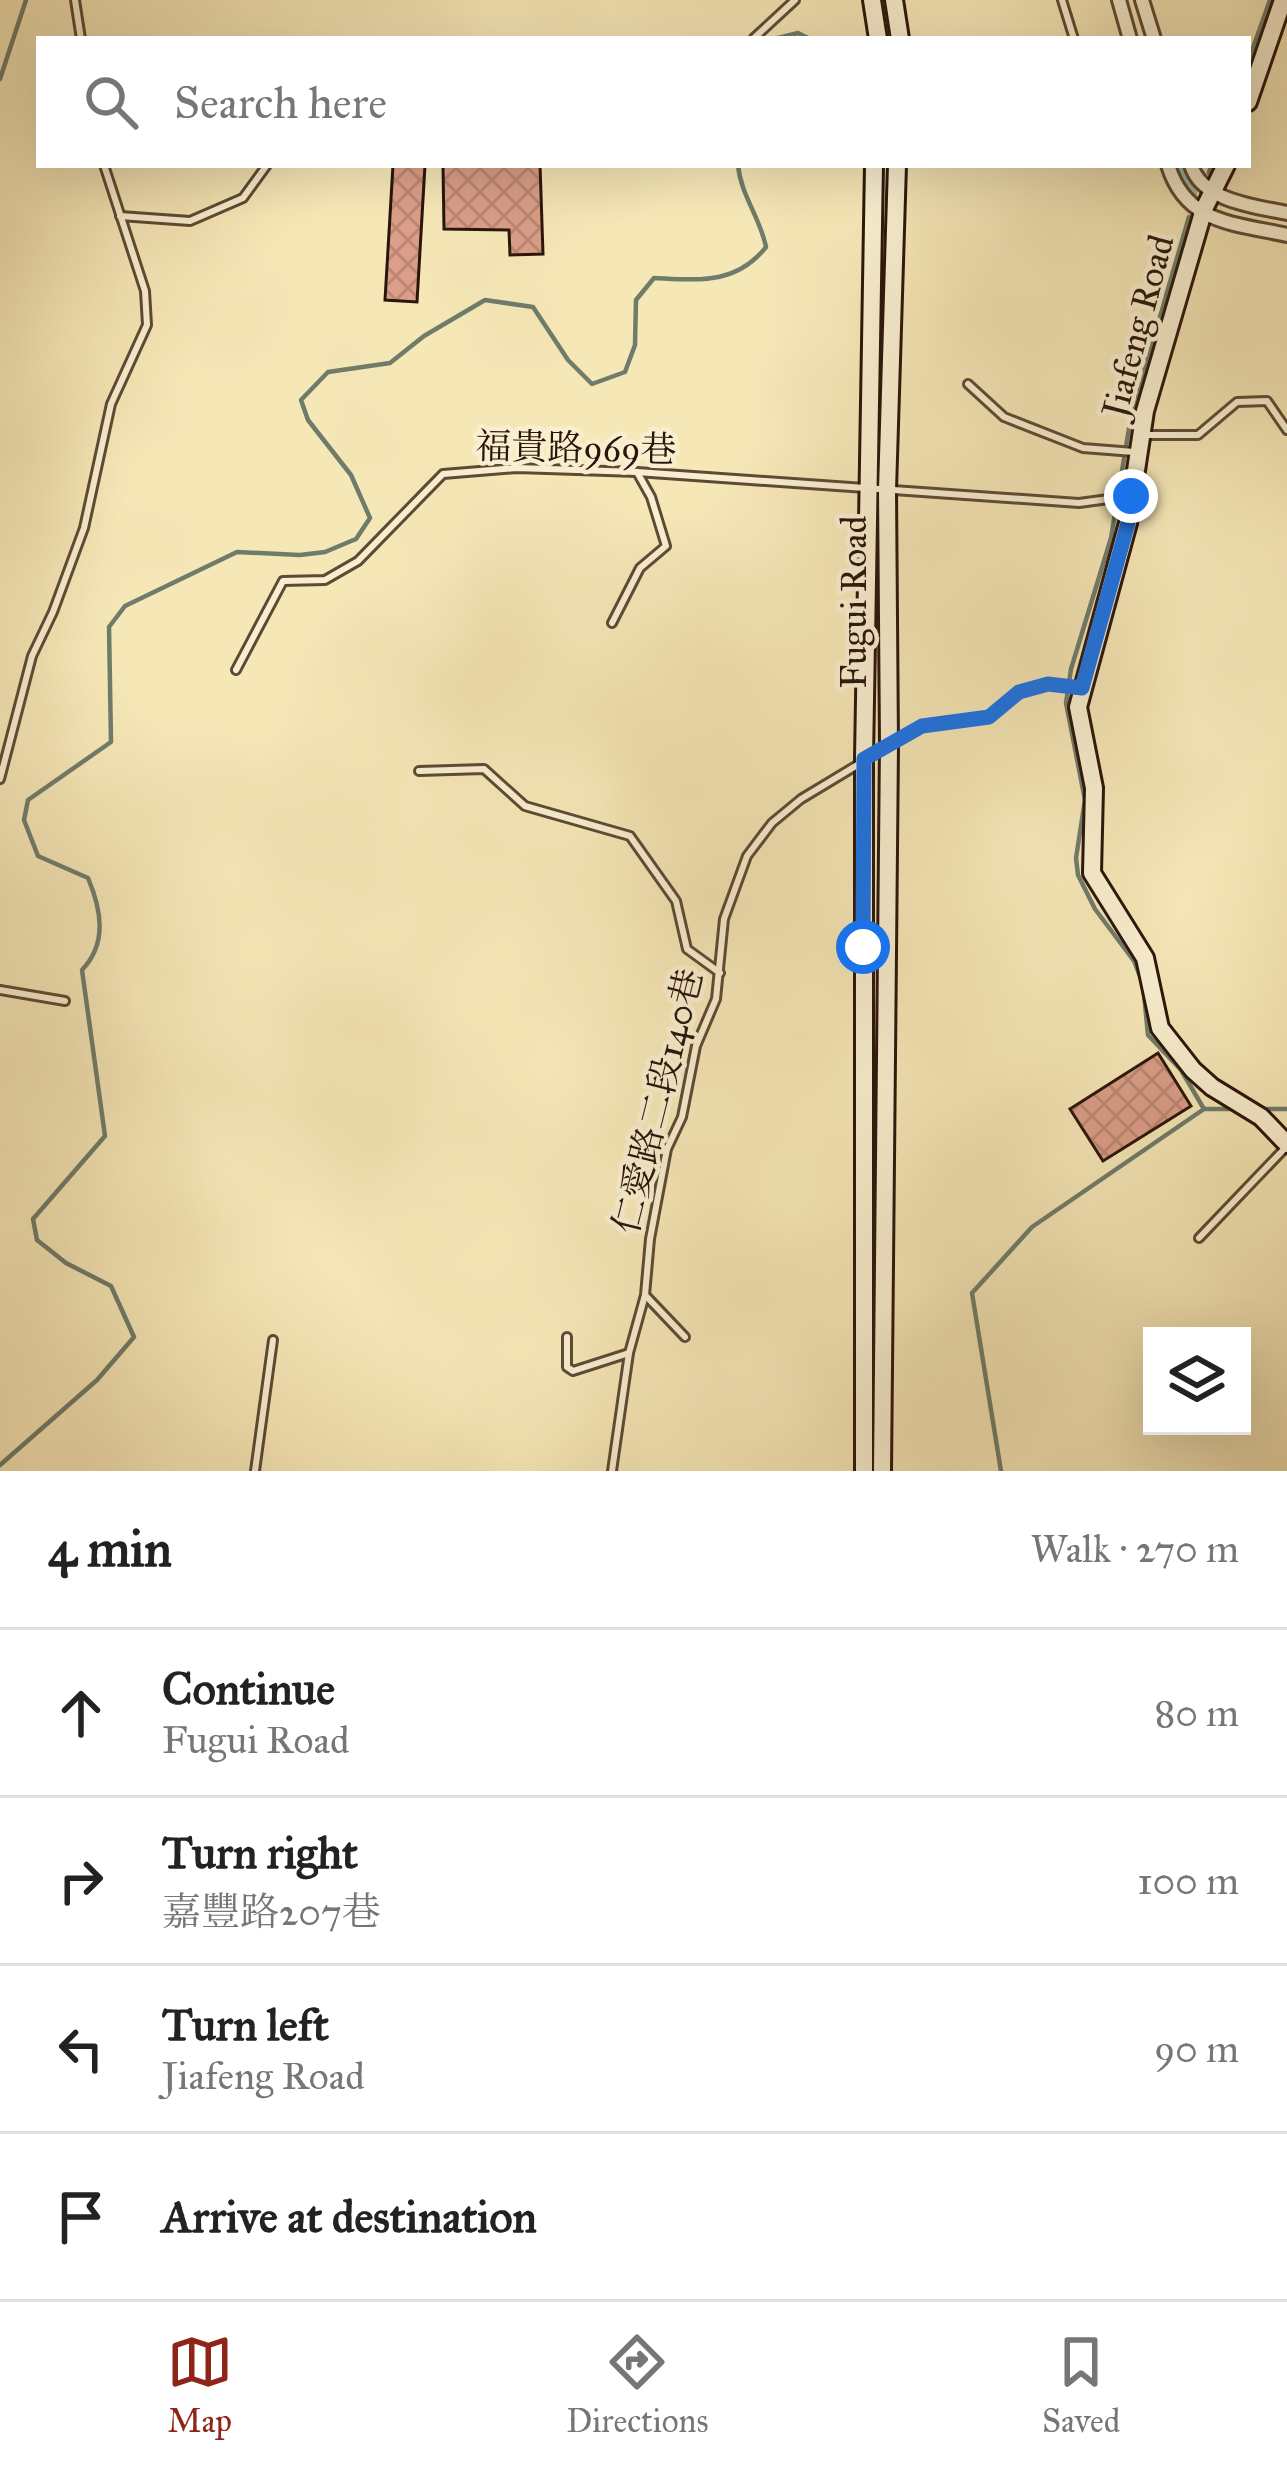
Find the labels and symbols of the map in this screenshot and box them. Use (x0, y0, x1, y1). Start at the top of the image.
street label: Jiafeng Road (1091, 230, 1183, 426)
street label: 福貴路969巷 (475, 424, 677, 472)
route end (1104, 469, 1158, 523)
street label: Fugui Road (832, 515, 876, 689)
route start (836, 920, 890, 974)
street label: 仁愛路二段140巷 (604, 964, 712, 1238)

